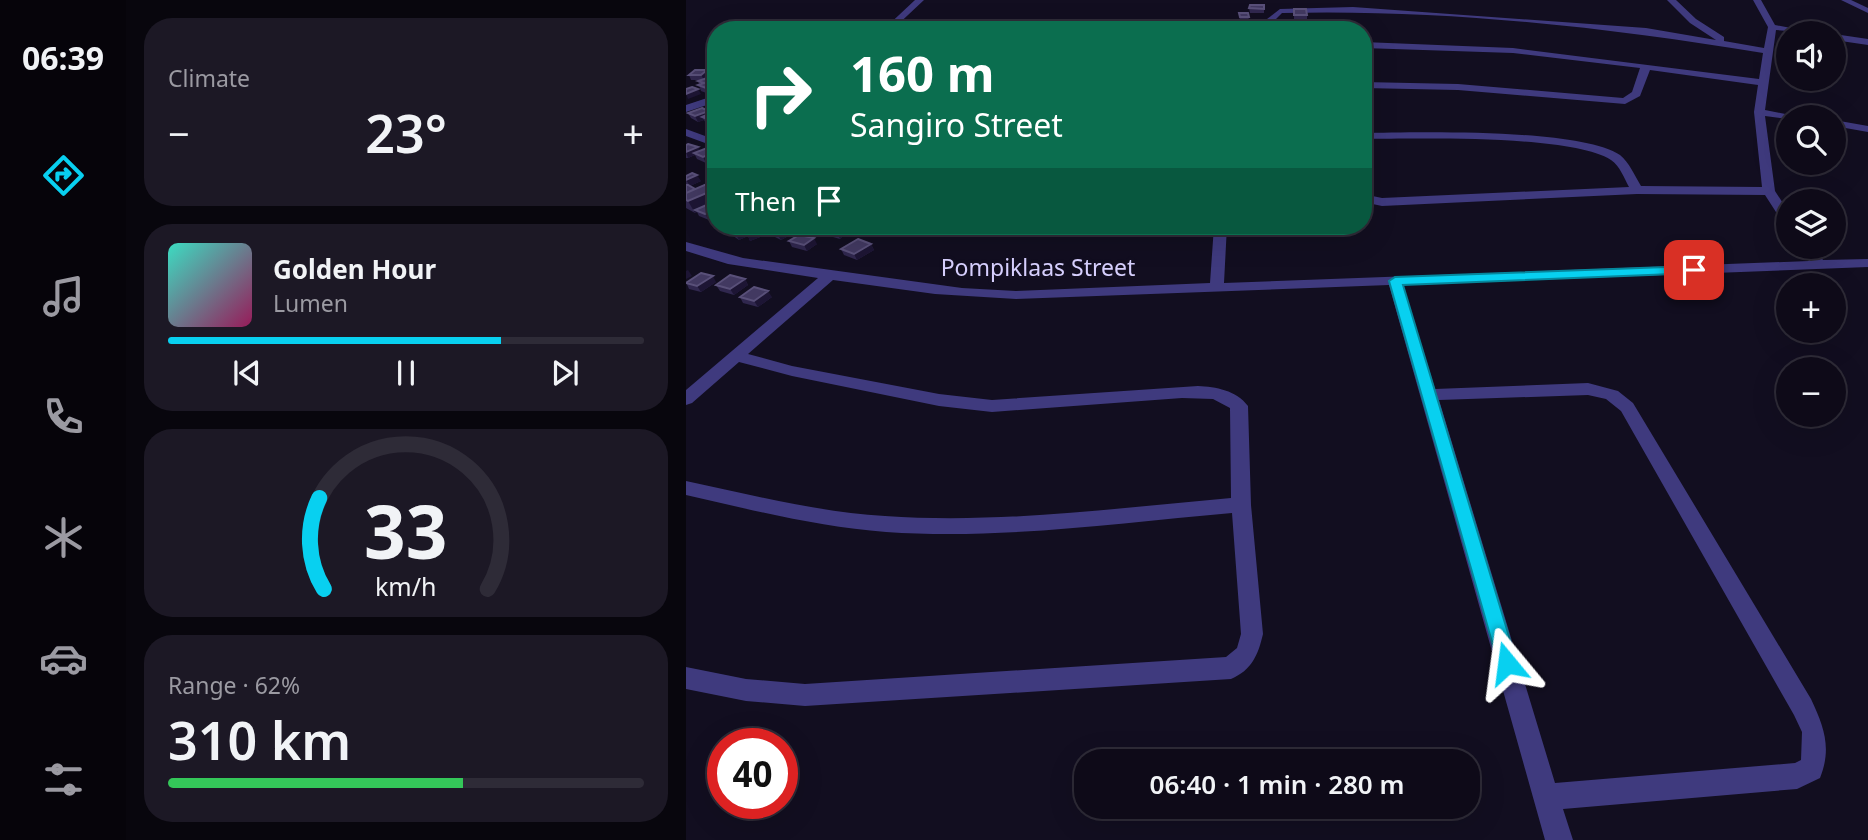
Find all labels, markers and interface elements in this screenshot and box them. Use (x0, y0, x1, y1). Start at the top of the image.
map controls (1776, 21, 1846, 427)
button: sound (1776, 21, 1846, 91)
text: 06:39 (22, 36, 104, 79)
text: 160 m (850, 40, 995, 106)
icon: right (735, 49, 826, 140)
text: Climate (168, 62, 250, 94)
text: 23° (365, 97, 447, 168)
text: Sangiro Street (850, 103, 1063, 146)
button: search (1776, 105, 1846, 175)
text: − (168, 107, 190, 159)
text: + (622, 107, 644, 159)
icon: directions (39, 151, 88, 200)
icon: arrive (810, 182, 848, 220)
text: Then (735, 183, 796, 219)
button: layers (1776, 189, 1846, 259)
pin (1664, 240, 1724, 300)
text: Golden Hour (273, 251, 436, 287)
street label: Pompiklaas Street (941, 251, 1135, 283)
icon: arrive (1675, 251, 1713, 289)
icon: music (39, 272, 88, 321)
button: + (1776, 273, 1846, 343)
text: Lumen (273, 287, 348, 319)
icon: previous (228, 354, 266, 392)
icon: pause (387, 354, 425, 392)
icon: next (546, 354, 584, 392)
button: − (1776, 357, 1846, 427)
icon: phone (39, 392, 88, 441)
text: 33 (364, 481, 448, 580)
icon: climate (39, 513, 88, 562)
text: km/h (375, 569, 437, 603)
position arrow (1470, 626, 1544, 700)
icon: car (39, 634, 88, 683)
text: Range · 62% (168, 669, 300, 701)
text: 310 km (168, 704, 351, 775)
speed limit sign: 40 (707, 728, 798, 819)
icon: filters (39, 755, 88, 804)
text: 06:40 · 1 min · 280 m (1150, 766, 1404, 802)

